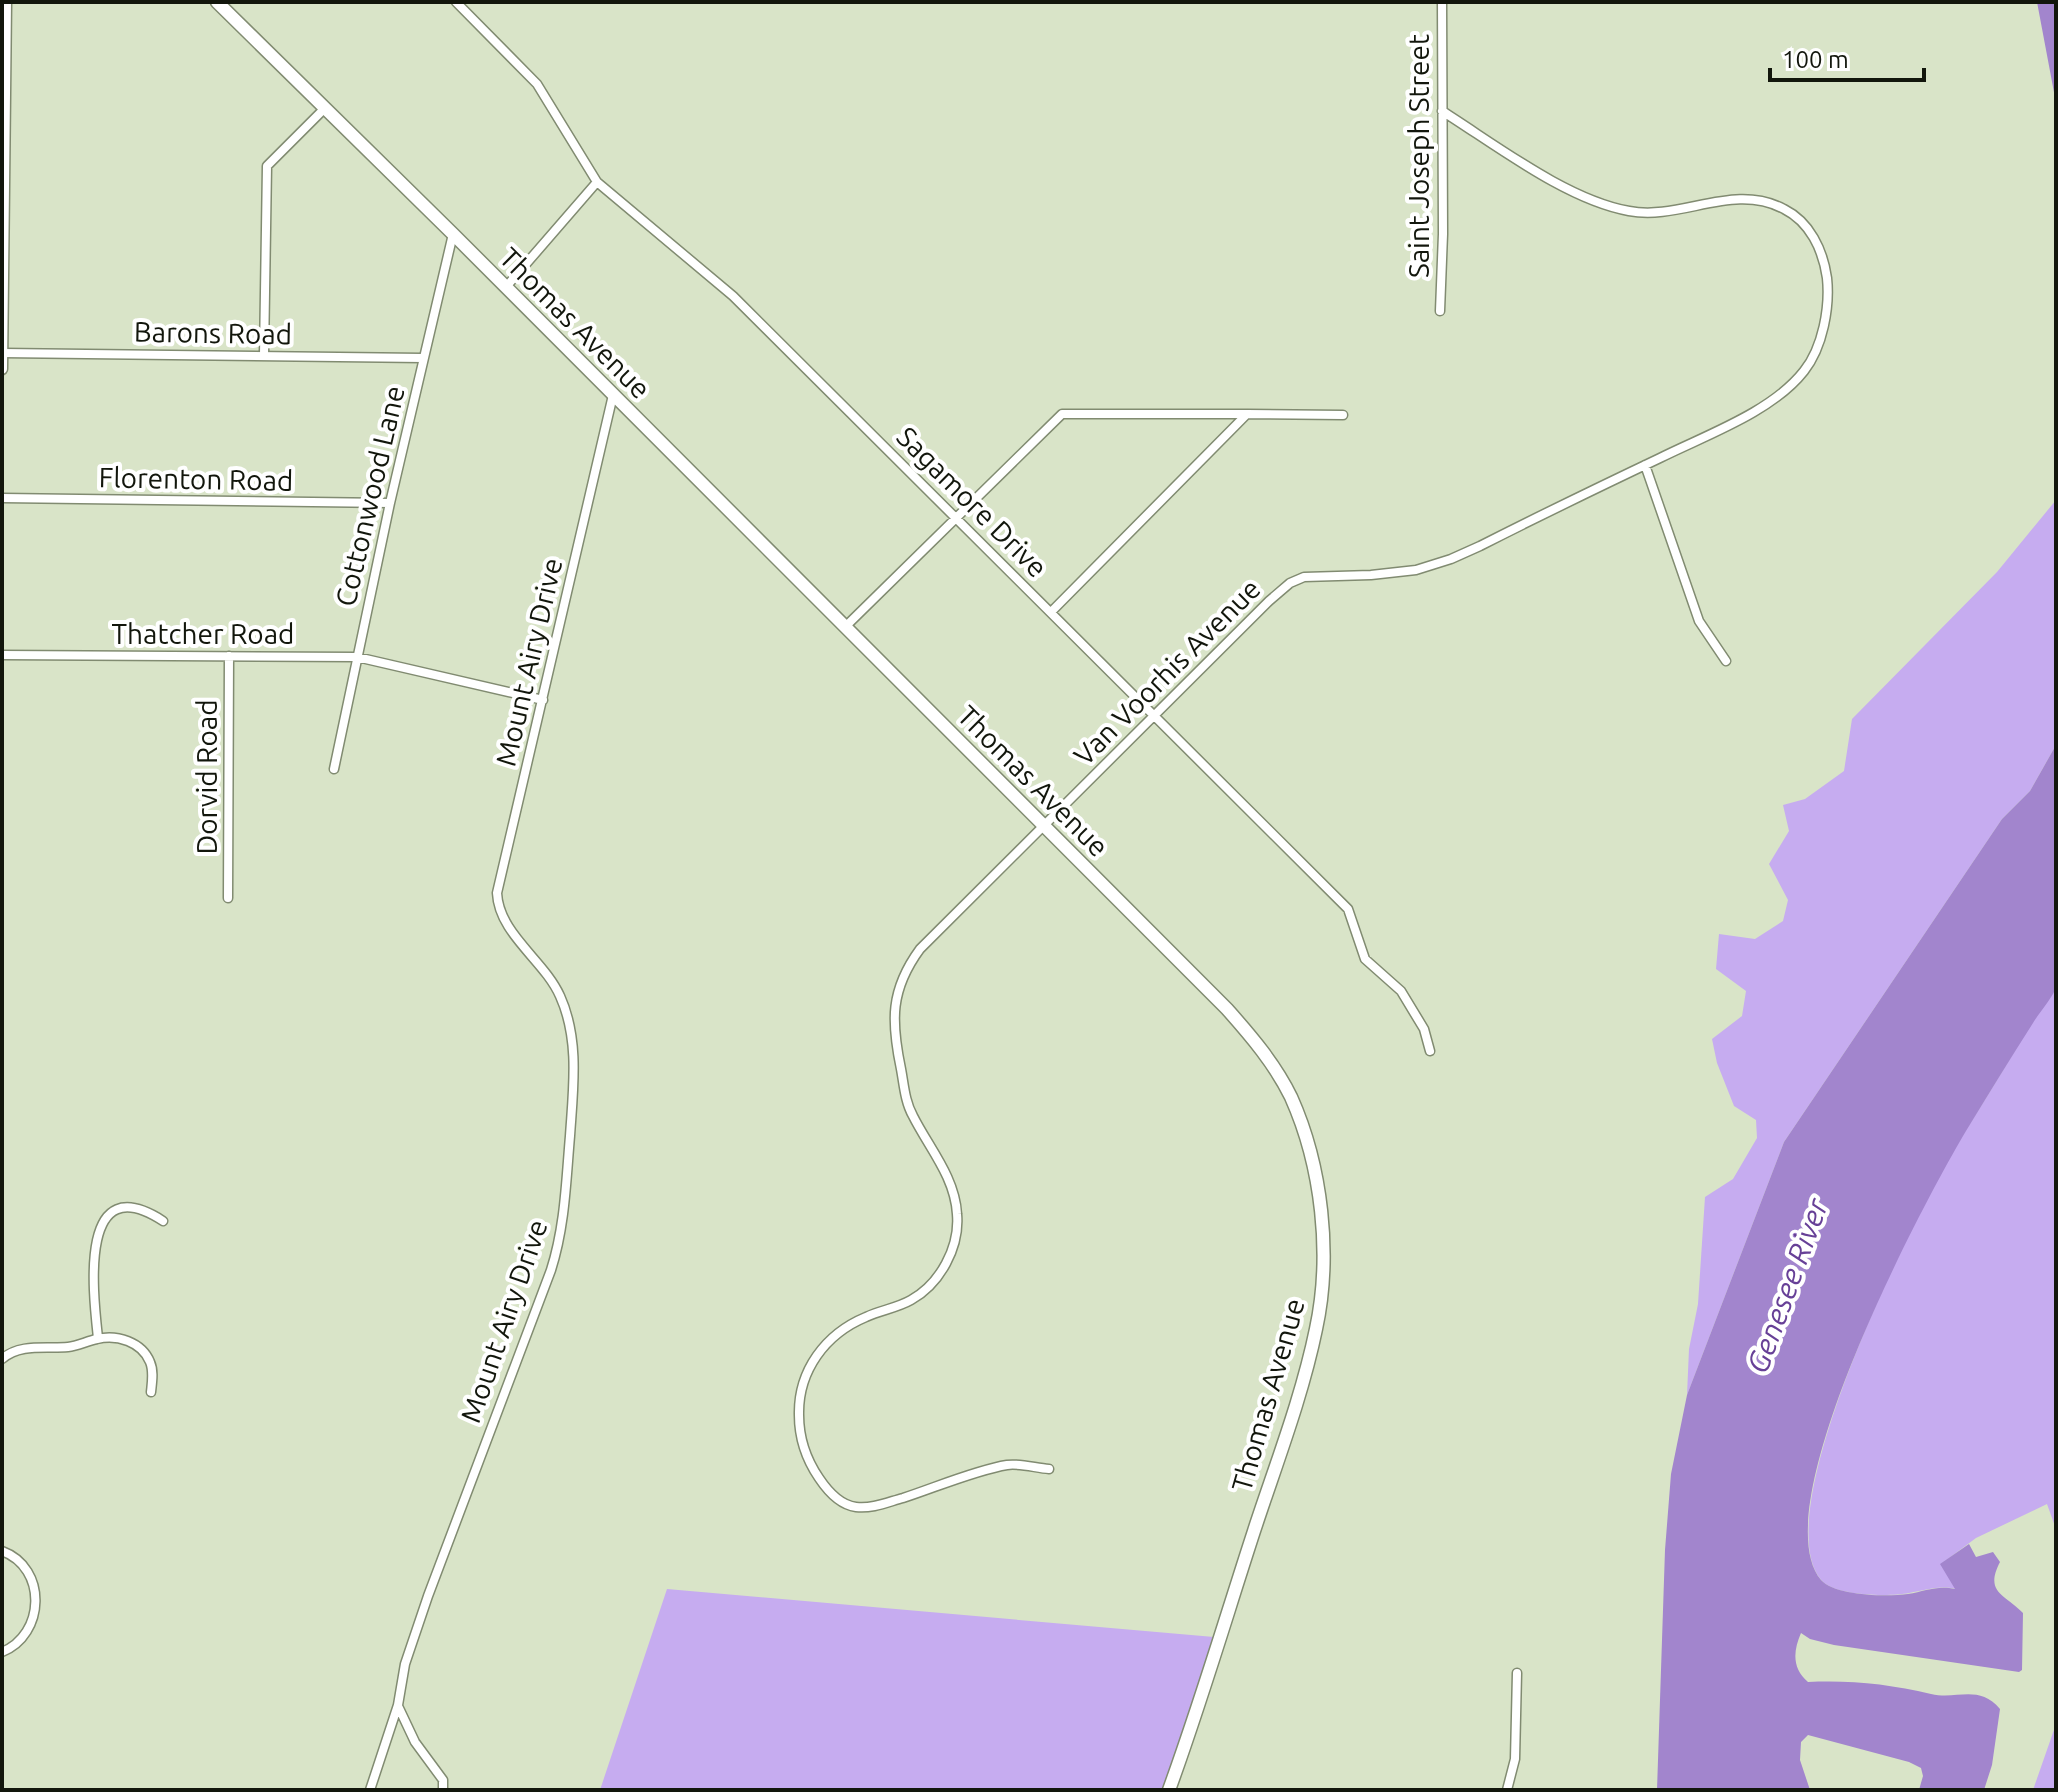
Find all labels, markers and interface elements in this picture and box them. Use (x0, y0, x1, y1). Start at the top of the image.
scale bar (1770, 32, 1924, 82)
street label: Saint Joseph Street (1403, 34, 1434, 278)
text: 100 m (1782, 46, 1849, 73)
street label: Thomas Avenue (494, 241, 657, 404)
street label: Barons Road (134, 316, 292, 349)
street label: Cottonwood Lane (329, 383, 410, 609)
street label: Sagamore Drive (891, 420, 1054, 583)
street label: Florenton Road (98, 461, 294, 496)
street label: Mount Airy Drive (490, 555, 568, 769)
street label: Van Voorhis Avenue (1067, 572, 1266, 771)
street label: Thatcher Road (112, 618, 294, 649)
street label: Dorvid Road (191, 699, 222, 855)
street label: Thomas Avenue (952, 699, 1115, 862)
water label: Genesee River (1740, 1192, 1835, 1377)
street label: Mount Airy Drive (454, 1215, 553, 1426)
street label: Thomas Avenue (1225, 1295, 1310, 1495)

